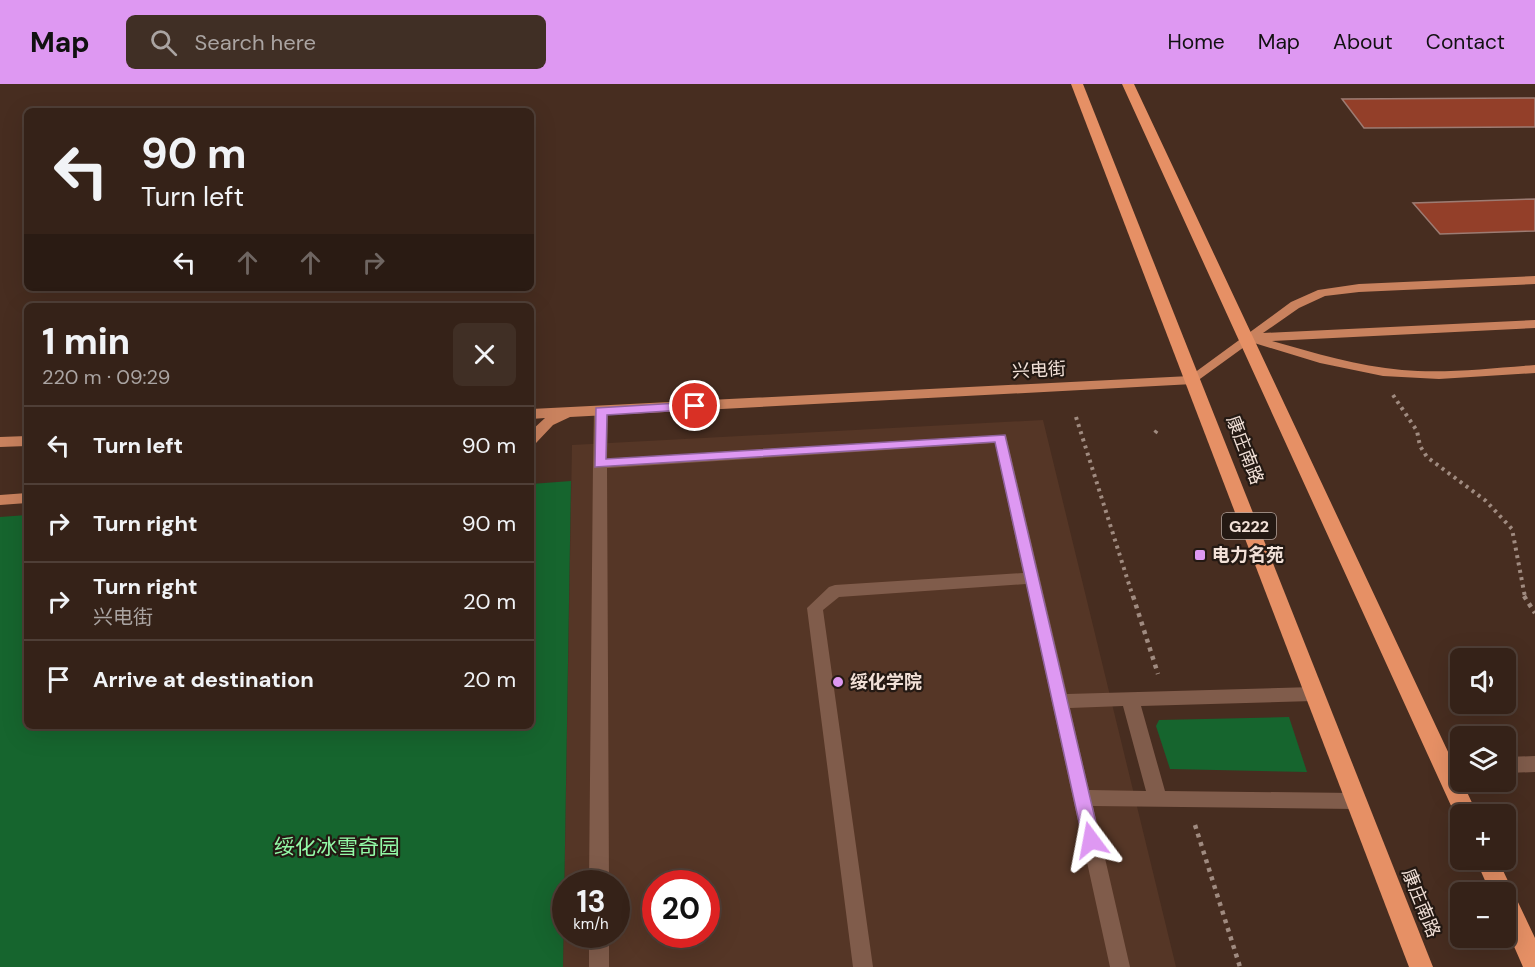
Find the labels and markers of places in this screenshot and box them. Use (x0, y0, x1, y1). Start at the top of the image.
pin (669, 380, 720, 431)
place label: 电力名苑 (1212, 543, 1284, 567)
marker: 电力名苑 (1193, 548, 1207, 562)
place label: 绥化学院 (850, 670, 922, 694)
marker: 绥化学院 (831, 675, 845, 689)

